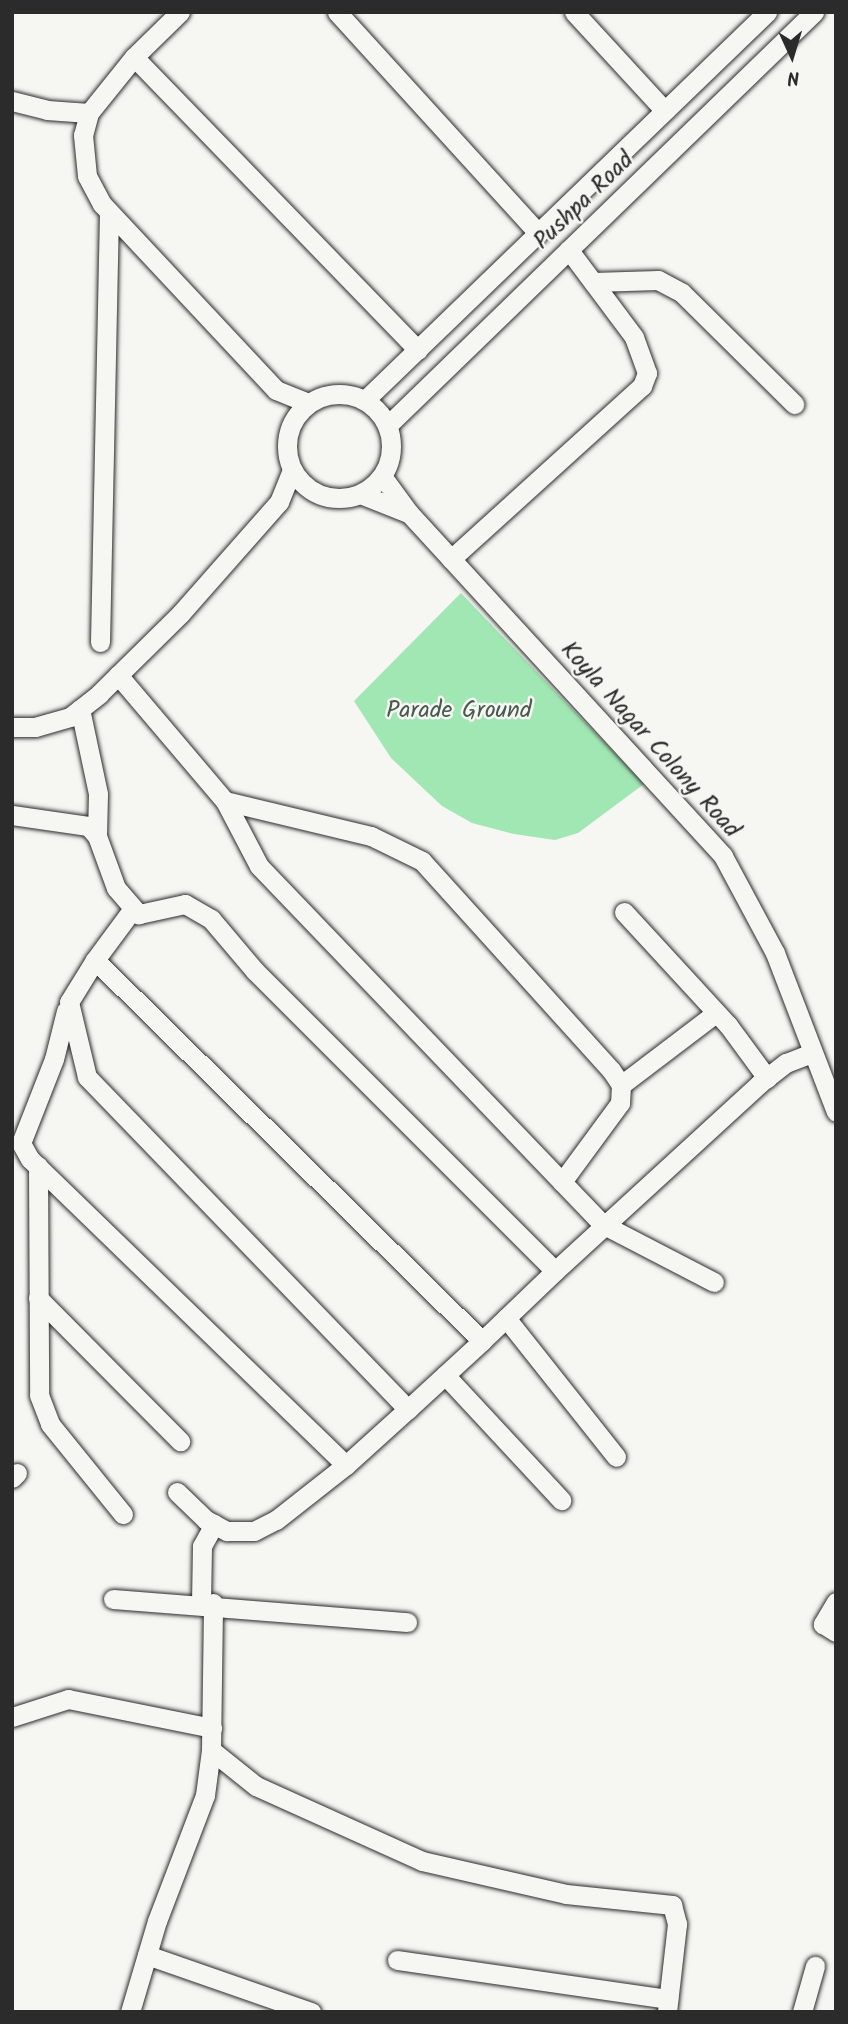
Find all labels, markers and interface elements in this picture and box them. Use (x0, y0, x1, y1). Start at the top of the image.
north arrow (757, 21, 827, 91)
text: N (786, 62, 800, 92)
street label: Pushpa Road (528, 146, 640, 256)
street label: Koyla Nagar Colony Road (554, 636, 746, 844)
park label: Parade Ground (386, 697, 532, 725)

